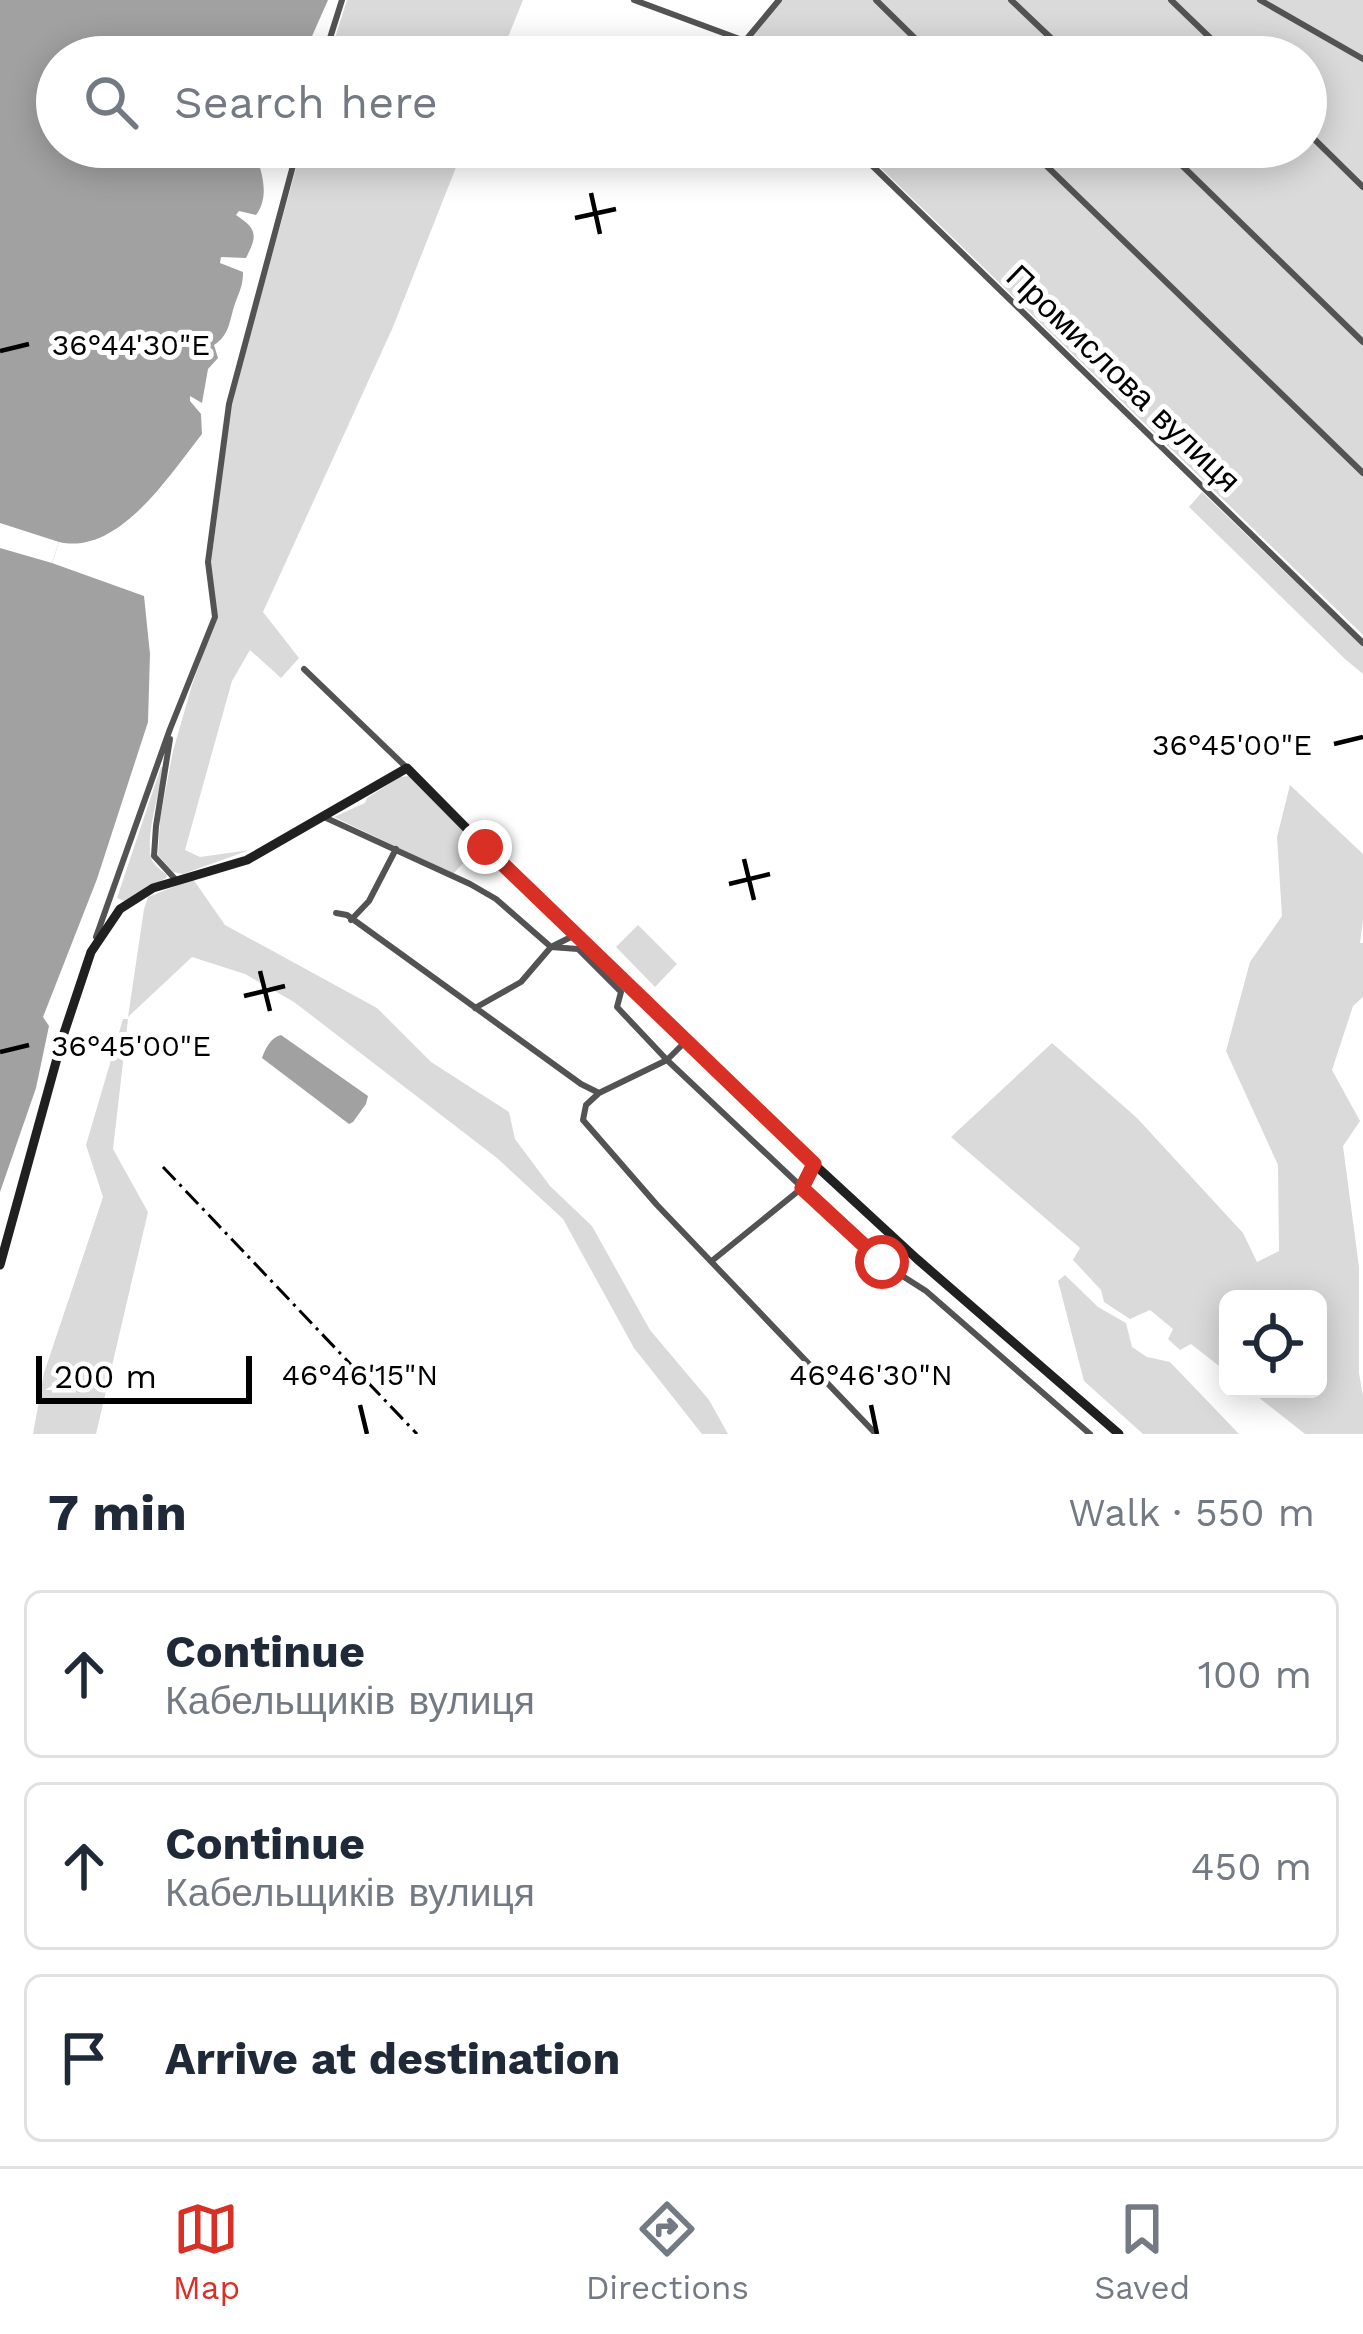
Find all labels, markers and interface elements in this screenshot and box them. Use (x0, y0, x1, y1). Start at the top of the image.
search box (36, 36, 1327, 168)
icon: search (78, 69, 144, 135)
text: Search here (174, 76, 438, 129)
street label: Промислова вулиця (999, 257, 1249, 500)
text: 36°44'30"E (52, 327, 210, 362)
text: 36°45'00"E (1152, 727, 1312, 762)
route end (458, 820, 512, 874)
text: 36°45'00"E (51, 1028, 211, 1063)
route start (855, 1235, 909, 1289)
map controls (1219, 1290, 1327, 1398)
button: locate (1219, 1290, 1327, 1398)
scale bar (36, 1350, 252, 1403)
text: 200 m (54, 1357, 157, 1396)
text: 46°46'15"N (282, 1357, 438, 1392)
text: 46°46'30"N (789, 1357, 953, 1392)
text: 7 min (48, 1483, 187, 1542)
text: Walk · 550 m (1068, 1490, 1315, 1535)
text: Continue (165, 1625, 365, 1678)
icon: ahead (51, 1641, 117, 1707)
text: 100 m (1198, 1652, 1312, 1697)
text: Кабельщиків вулиця (165, 1678, 535, 1723)
text: Continue (165, 1817, 365, 1870)
icon: ahead (51, 1833, 117, 1899)
text: 450 m (1191, 1844, 1312, 1889)
text: Кабельщиків вулиця (165, 1870, 535, 1915)
icon: arrive (51, 2025, 117, 2091)
text: Arrive at destination (165, 2032, 620, 2085)
tab: Map (173, 2196, 240, 2307)
tab: Directions (586, 2196, 749, 2307)
tab: Saved (1094, 2196, 1190, 2307)

